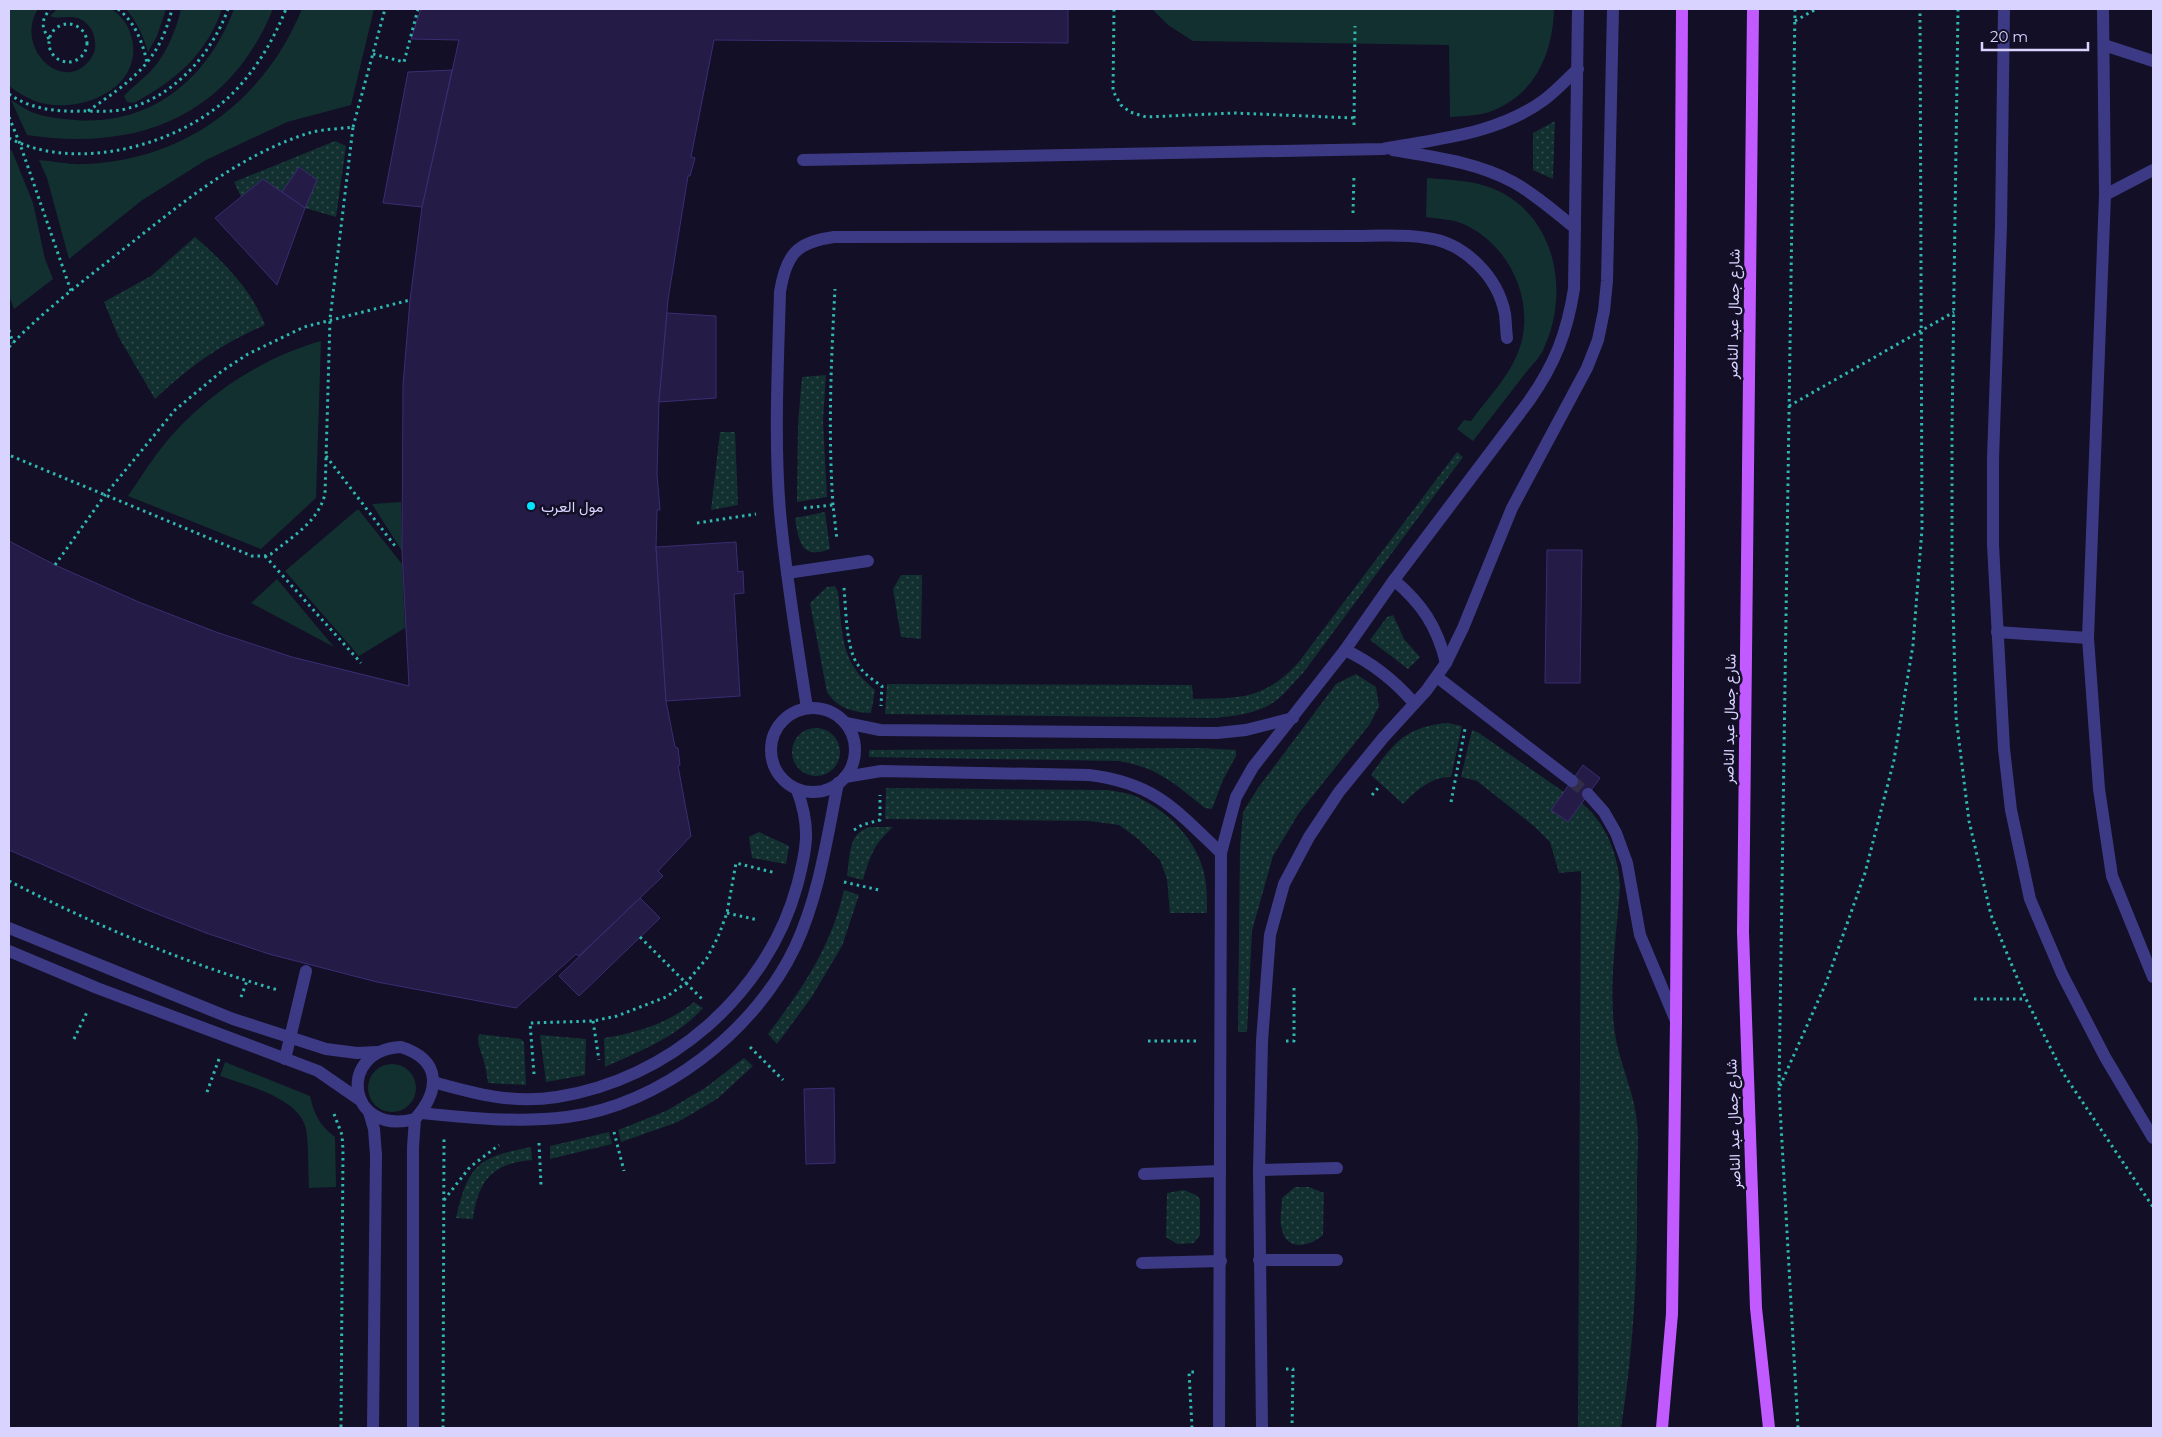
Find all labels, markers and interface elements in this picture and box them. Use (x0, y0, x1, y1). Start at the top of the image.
scale bar (1982, 20, 2088, 52)
text: 20 m (1990, 27, 2028, 46)
street label: شارع جمال عبد الناصر (1722, 249, 1746, 380)
place label: مول العرب (541, 497, 603, 516)
marker: مول العرب (525, 500, 537, 512)
street label: شارع جمال عبد الناصر (1718, 654, 1742, 785)
street label: شارع جمال عبد الناصر (1721, 1058, 1747, 1190)

